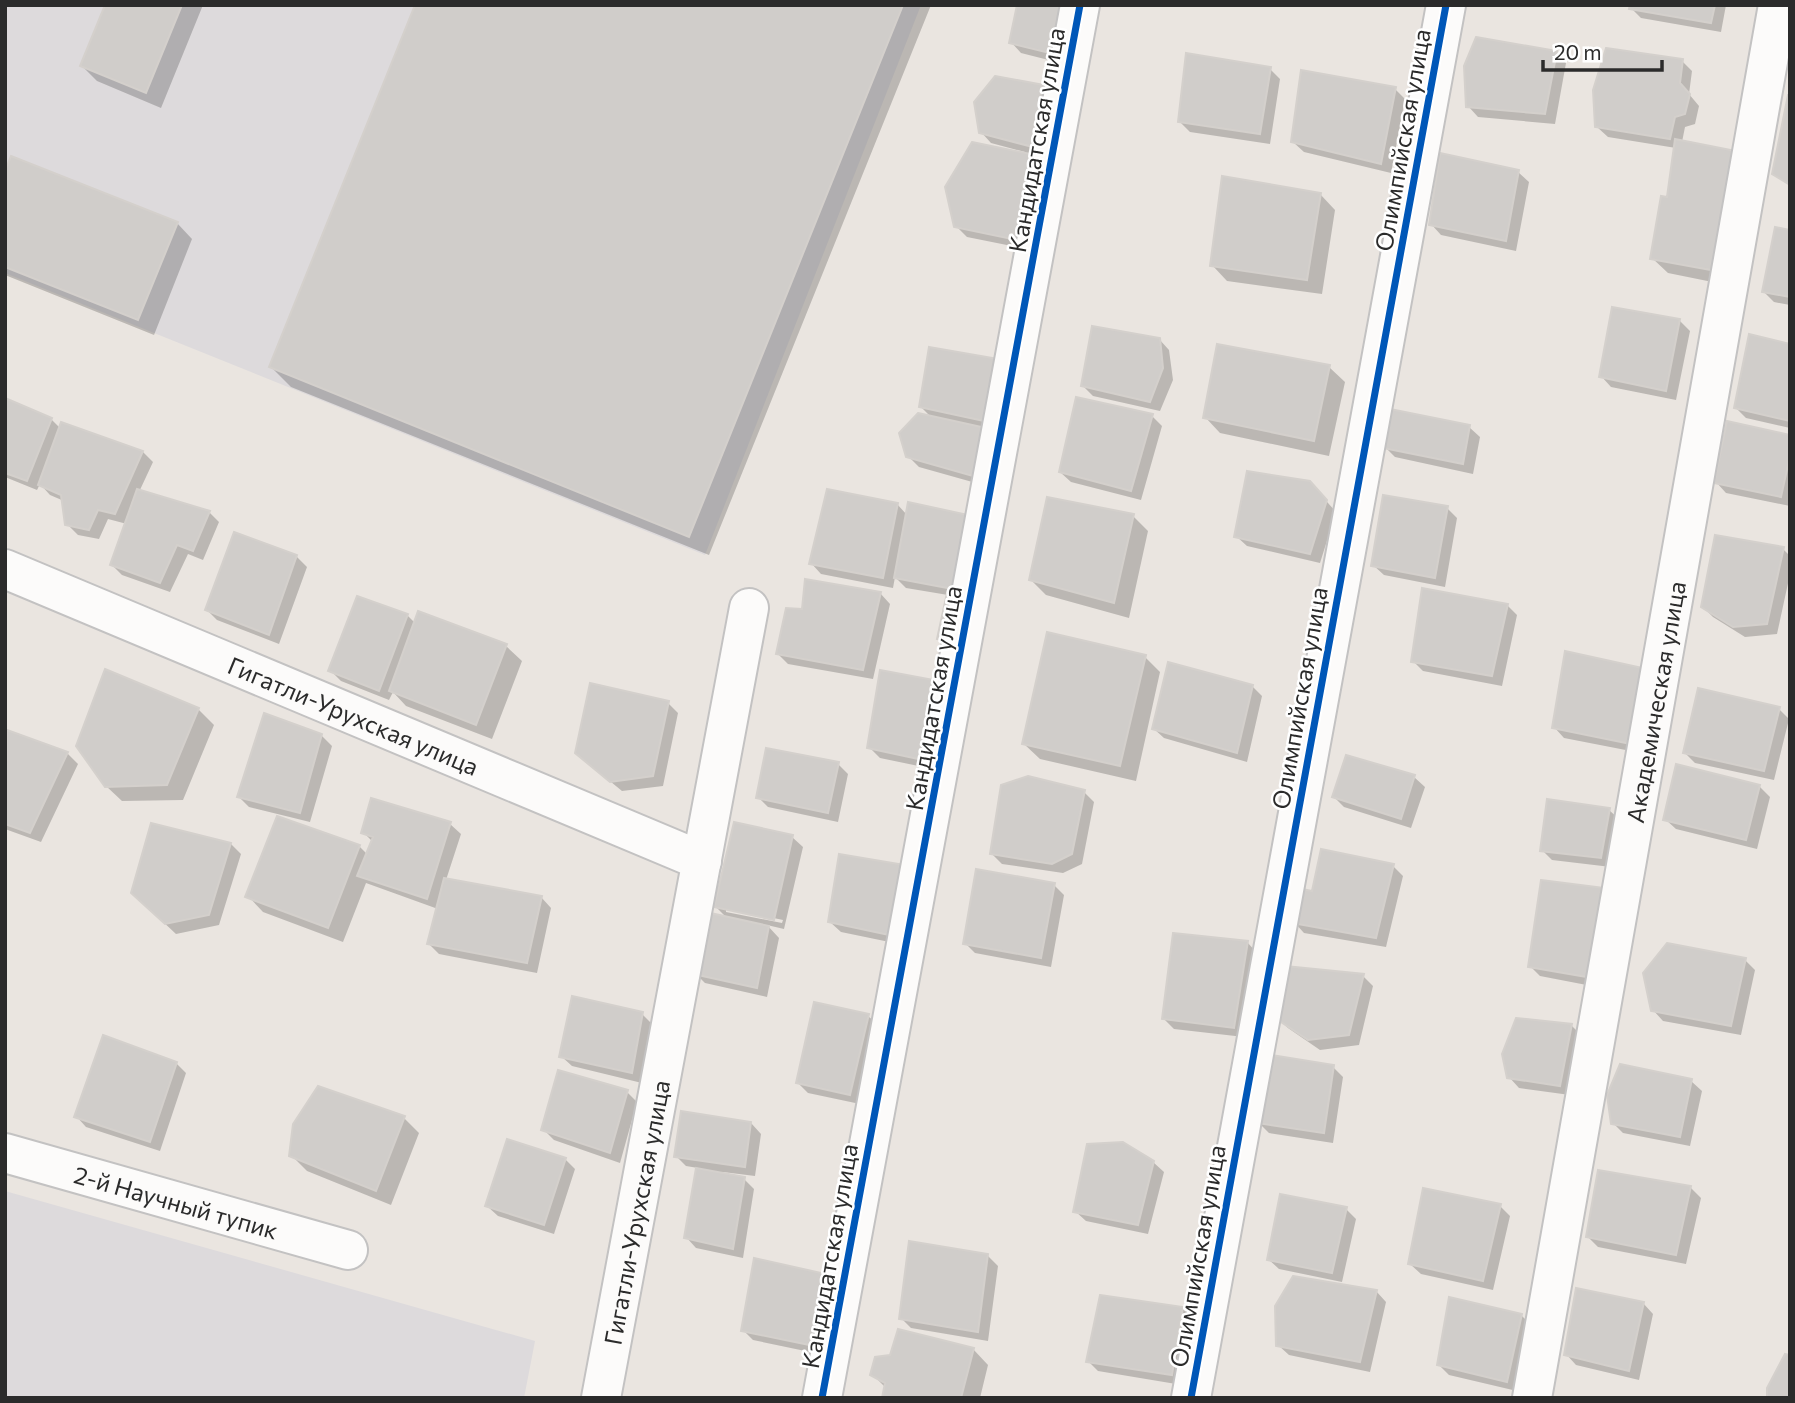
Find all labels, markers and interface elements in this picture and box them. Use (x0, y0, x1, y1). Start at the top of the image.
street label: Кандидатская улица (1002, 25, 1070, 255)
street label: Олимпийская улица (1368, 27, 1436, 253)
scale bar (1543, 28, 1662, 72)
text: 20 m (1554, 39, 1602, 64)
street label: Академическая улица (1619, 579, 1691, 825)
street label: Кандидатская улица (899, 583, 967, 813)
street label: Олимпийская улица (1265, 585, 1333, 811)
street label: Гигатли-Урухская улица (224, 650, 483, 780)
street label: Гигатли-Урухская улица (597, 1077, 675, 1347)
street label: Кандидатская улица (795, 1141, 863, 1371)
street label: Олимпийская улица (1163, 1143, 1231, 1369)
street label: 2-й Научный тупик (71, 1159, 282, 1244)

